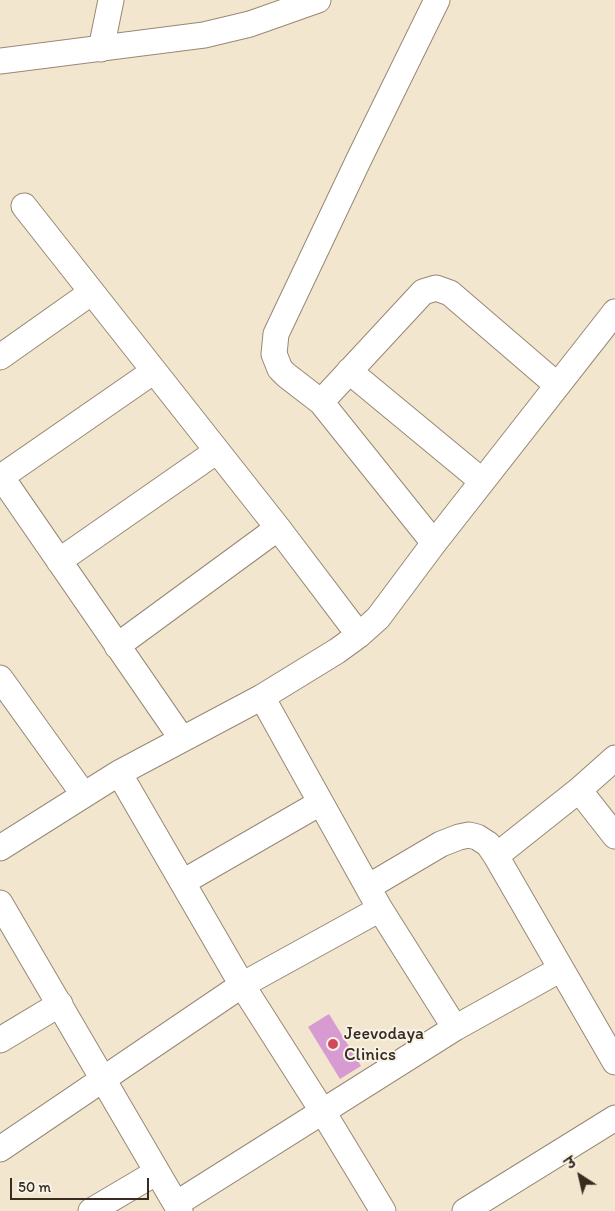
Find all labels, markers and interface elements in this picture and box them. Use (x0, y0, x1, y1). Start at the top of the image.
place label: Jeevodaya Clinics (344, 1023, 424, 1066)
marker: Jeevodaya Clinics (326, 1037, 340, 1051)
north arrow (555, 1151, 605, 1201)
text: उ (562, 1154, 580, 1173)
scale bar (12, 1168, 151, 1200)
text: 50 m (18, 1178, 51, 1196)

